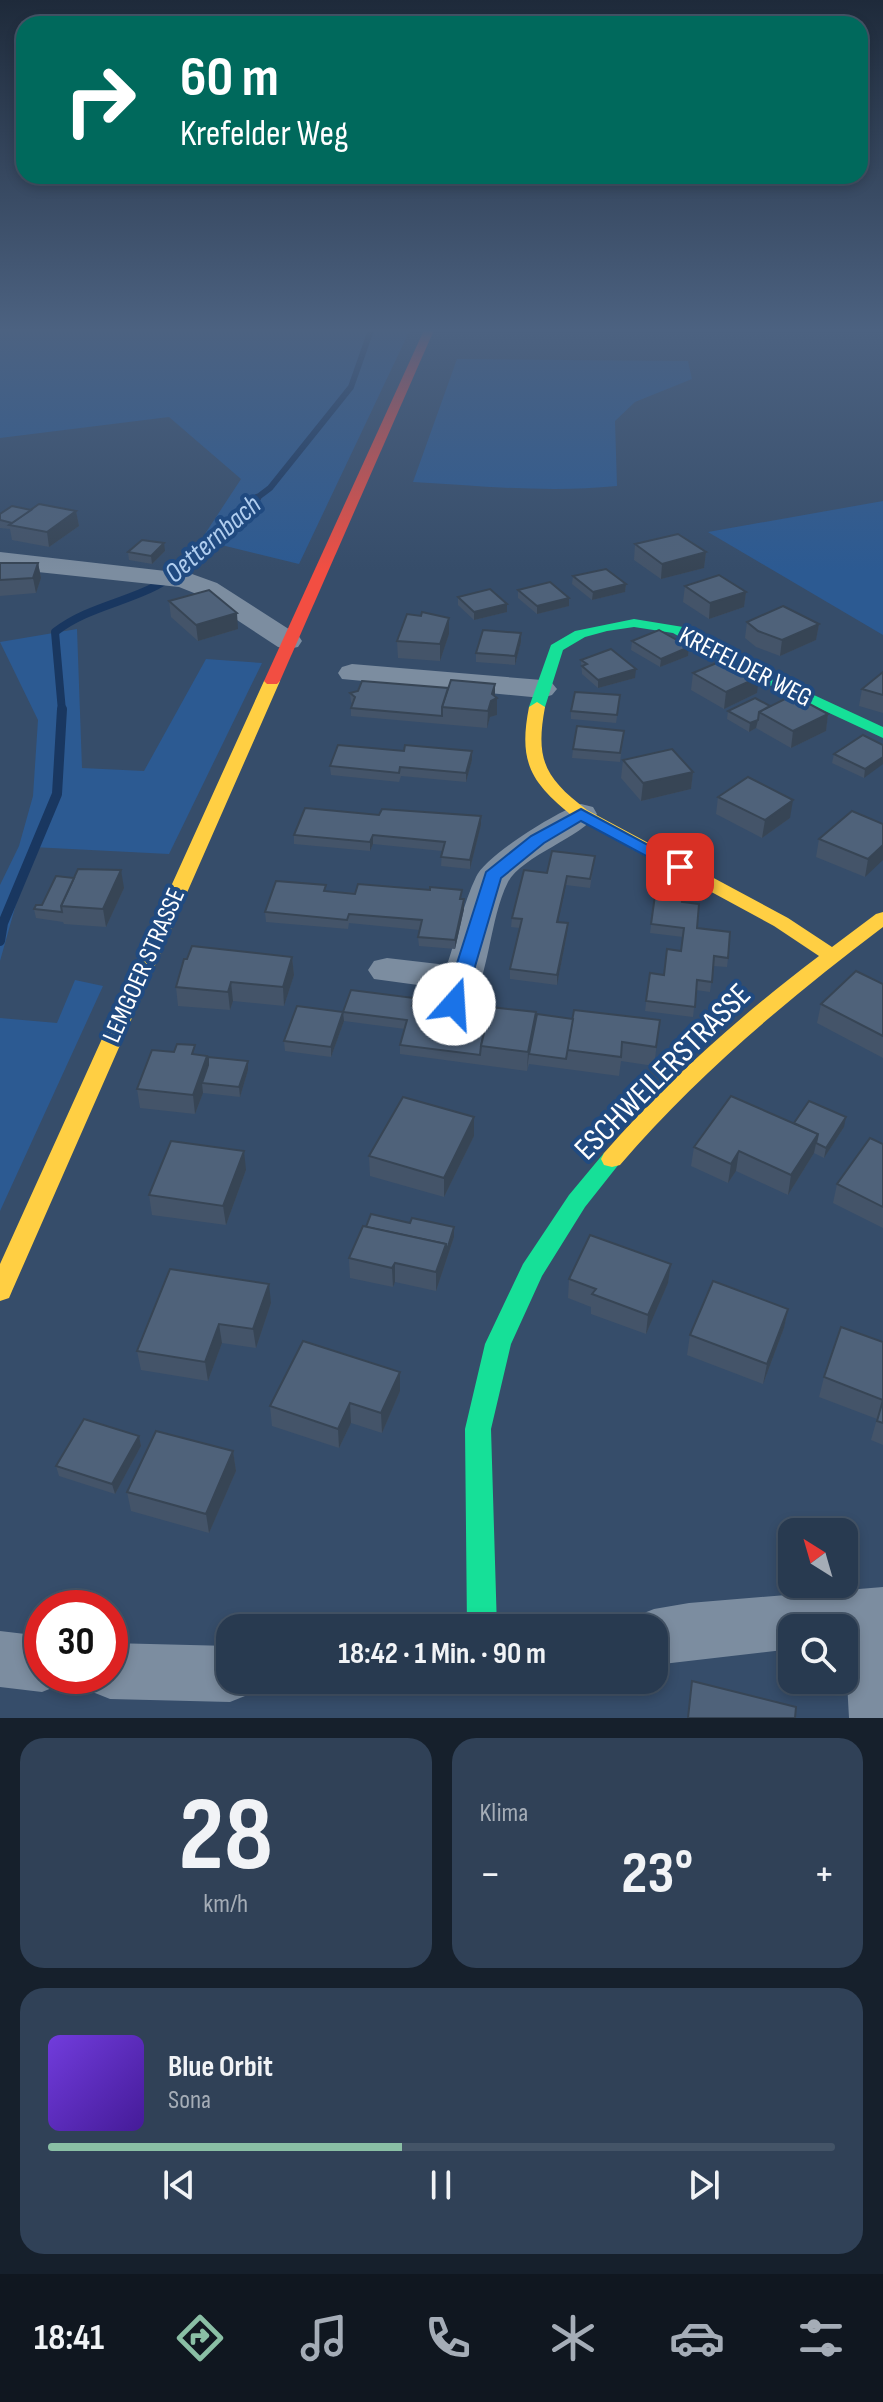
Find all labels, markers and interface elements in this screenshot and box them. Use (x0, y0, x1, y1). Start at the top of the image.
text: 60 m (180, 45, 279, 112)
icon: right (48, 48, 152, 152)
text: Krefelder Weg (180, 113, 348, 156)
water label: Oetternbach (158, 488, 268, 590)
street label: KREFELDER WEG (674, 621, 817, 714)
pin (646, 833, 714, 901)
icon: arrive (658, 845, 702, 889)
street label: LEMGOER STRASSE (97, 884, 192, 1047)
position arrow (412, 962, 496, 1046)
street label: ESCHWEILERSTRASSE (567, 976, 759, 1168)
north arrow (778, 1518, 858, 1598)
map controls (778, 1518, 858, 1694)
speed limit sign: 30 (24, 1590, 128, 1694)
button: search (778, 1614, 858, 1694)
text: 18:42 · 1 Min. · 90 m (338, 1636, 546, 1672)
text: 28 (178, 1774, 273, 1899)
text: Klima (480, 1798, 528, 1829)
text: 23° (621, 1838, 693, 1910)
text: − (480, 1848, 501, 1901)
text: + (813, 1848, 835, 1901)
text: km/h (203, 1889, 248, 1920)
text: Blue Orbit (168, 2049, 273, 2085)
text: Sona (168, 2085, 211, 2116)
icon: previous (157, 2163, 201, 2207)
icon: pause (419, 2163, 463, 2207)
icon: next (682, 2163, 726, 2207)
icon: directions (172, 2310, 228, 2366)
icon: music (296, 2310, 352, 2366)
icon: phone (420, 2310, 476, 2366)
icon: climate (545, 2310, 601, 2366)
icon: car (669, 2310, 725, 2366)
icon: filters (793, 2310, 849, 2366)
text: 18:41 (34, 2317, 104, 2360)

